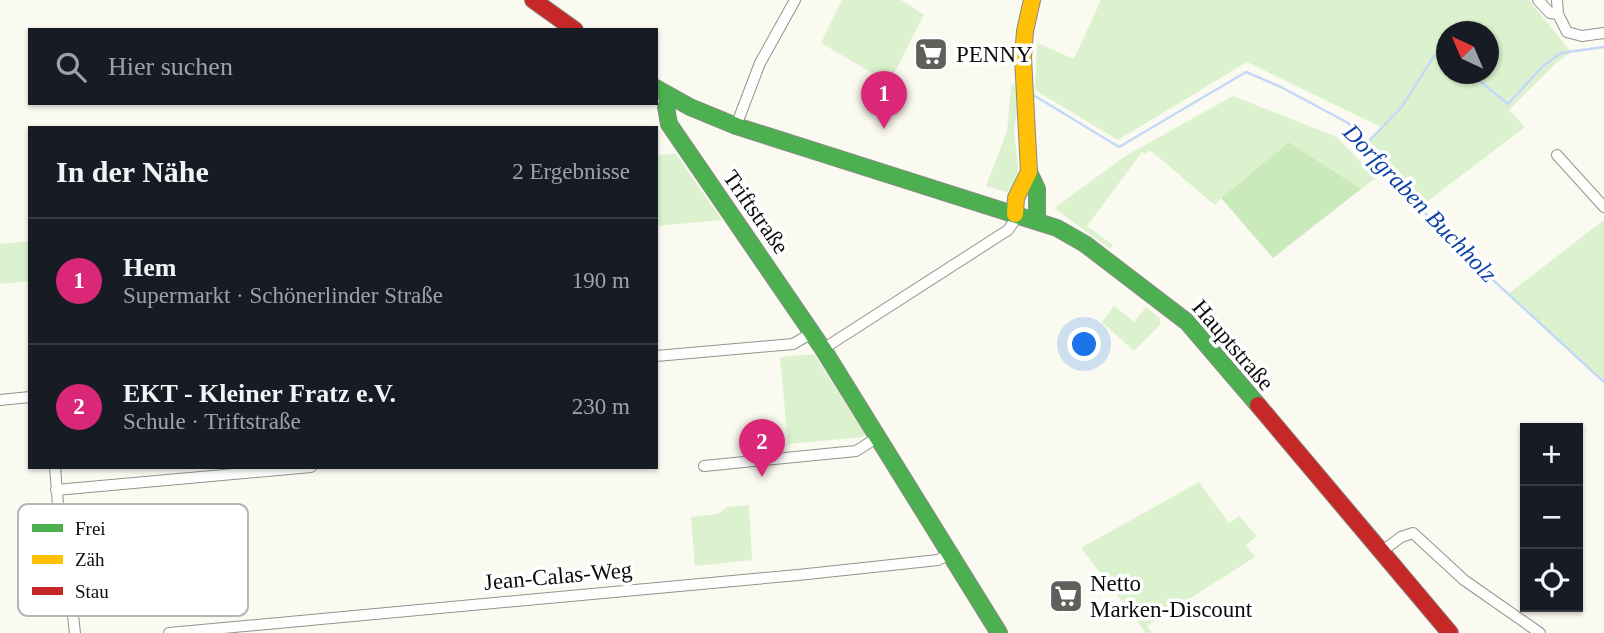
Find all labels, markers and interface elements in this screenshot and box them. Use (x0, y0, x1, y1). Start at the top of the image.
north arrow (1436, 21, 1499, 84)
search box (28, 28, 658, 105)
supermarket icon: PENNY (912, 35, 950, 73)
place label: PENNY (956, 42, 1033, 67)
icon: search (52, 48, 90, 86)
text: Hier suchen (108, 52, 233, 81)
pin: 1 (861, 71, 907, 129)
water label: Dorfgraben Buchholz (1337, 118, 1502, 288)
text: In der Nähe (56, 155, 209, 188)
text: 2 Ergebnisse (512, 159, 630, 184)
street label: Triftstraße (718, 165, 794, 259)
text: Hem (123, 253, 176, 282)
text: 1 (73, 268, 85, 293)
text: 190 m (572, 268, 630, 293)
text: Supermarkt · Schönerlinder Straße (123, 283, 443, 308)
street label: Hauptstraße (1187, 295, 1279, 395)
your location (1067, 327, 1101, 361)
text: EKT - Kleiner Fratz e.V. (123, 379, 396, 408)
text: 2 (73, 394, 85, 419)
text: 230 m (572, 394, 630, 419)
text: Schule · Triftstraße (123, 409, 301, 434)
pin: 2 (739, 419, 785, 477)
map controls (1520, 423, 1583, 612)
button: + (1520, 423, 1583, 486)
button: − (1520, 486, 1583, 549)
legend (18, 504, 248, 616)
text: Frei (75, 518, 106, 539)
text: Zäh (75, 549, 105, 570)
button: locate (1520, 549, 1583, 612)
street label: Jean-Calas-Weg (483, 557, 634, 595)
place label: Netto Marken-Discount (1090, 571, 1253, 622)
supermarket icon: Netto Marken-Discount (1047, 577, 1085, 615)
text: Stau (75, 581, 109, 602)

